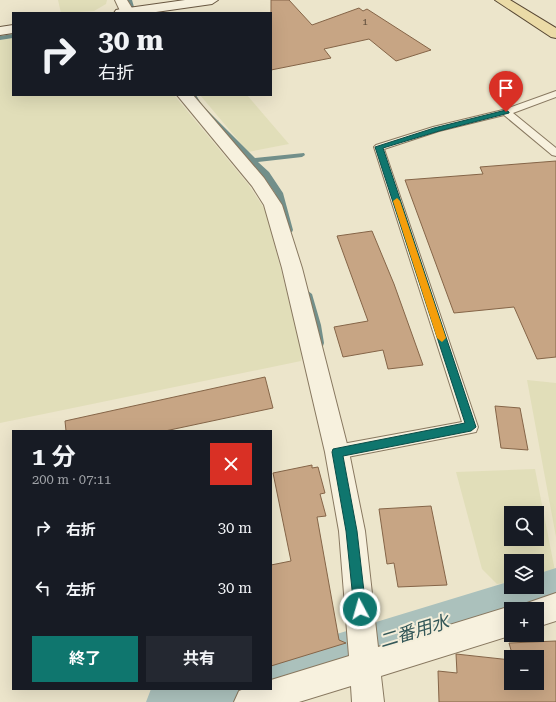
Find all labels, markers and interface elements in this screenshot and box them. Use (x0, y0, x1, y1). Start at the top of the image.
house number: 1 (362, 16, 368, 27)
text: 30 m (98, 24, 163, 57)
icon: right (32, 28, 84, 80)
text: 右折 (98, 62, 134, 83)
pin (489, 71, 523, 112)
icon: arrive (495, 77, 517, 99)
text: 1 分 (32, 443, 76, 471)
button: close (210, 443, 252, 485)
text: 200 m · 07:11 (32, 472, 111, 487)
map controls (504, 506, 544, 690)
button: search (504, 506, 544, 546)
icon: right (32, 517, 54, 539)
text: 30 m (218, 519, 252, 537)
text: 右折 (66, 521, 96, 539)
button: layers (504, 554, 544, 594)
icon: left (32, 577, 54, 599)
text: 30 m (218, 579, 252, 597)
text: 左折 (66, 581, 96, 599)
position arrow (339, 588, 381, 630)
button: + (504, 602, 544, 642)
water label: 二番用水 (377, 610, 453, 652)
button: 終了 (32, 636, 138, 682)
button: 共有 (146, 636, 252, 682)
button: − (504, 650, 544, 690)

